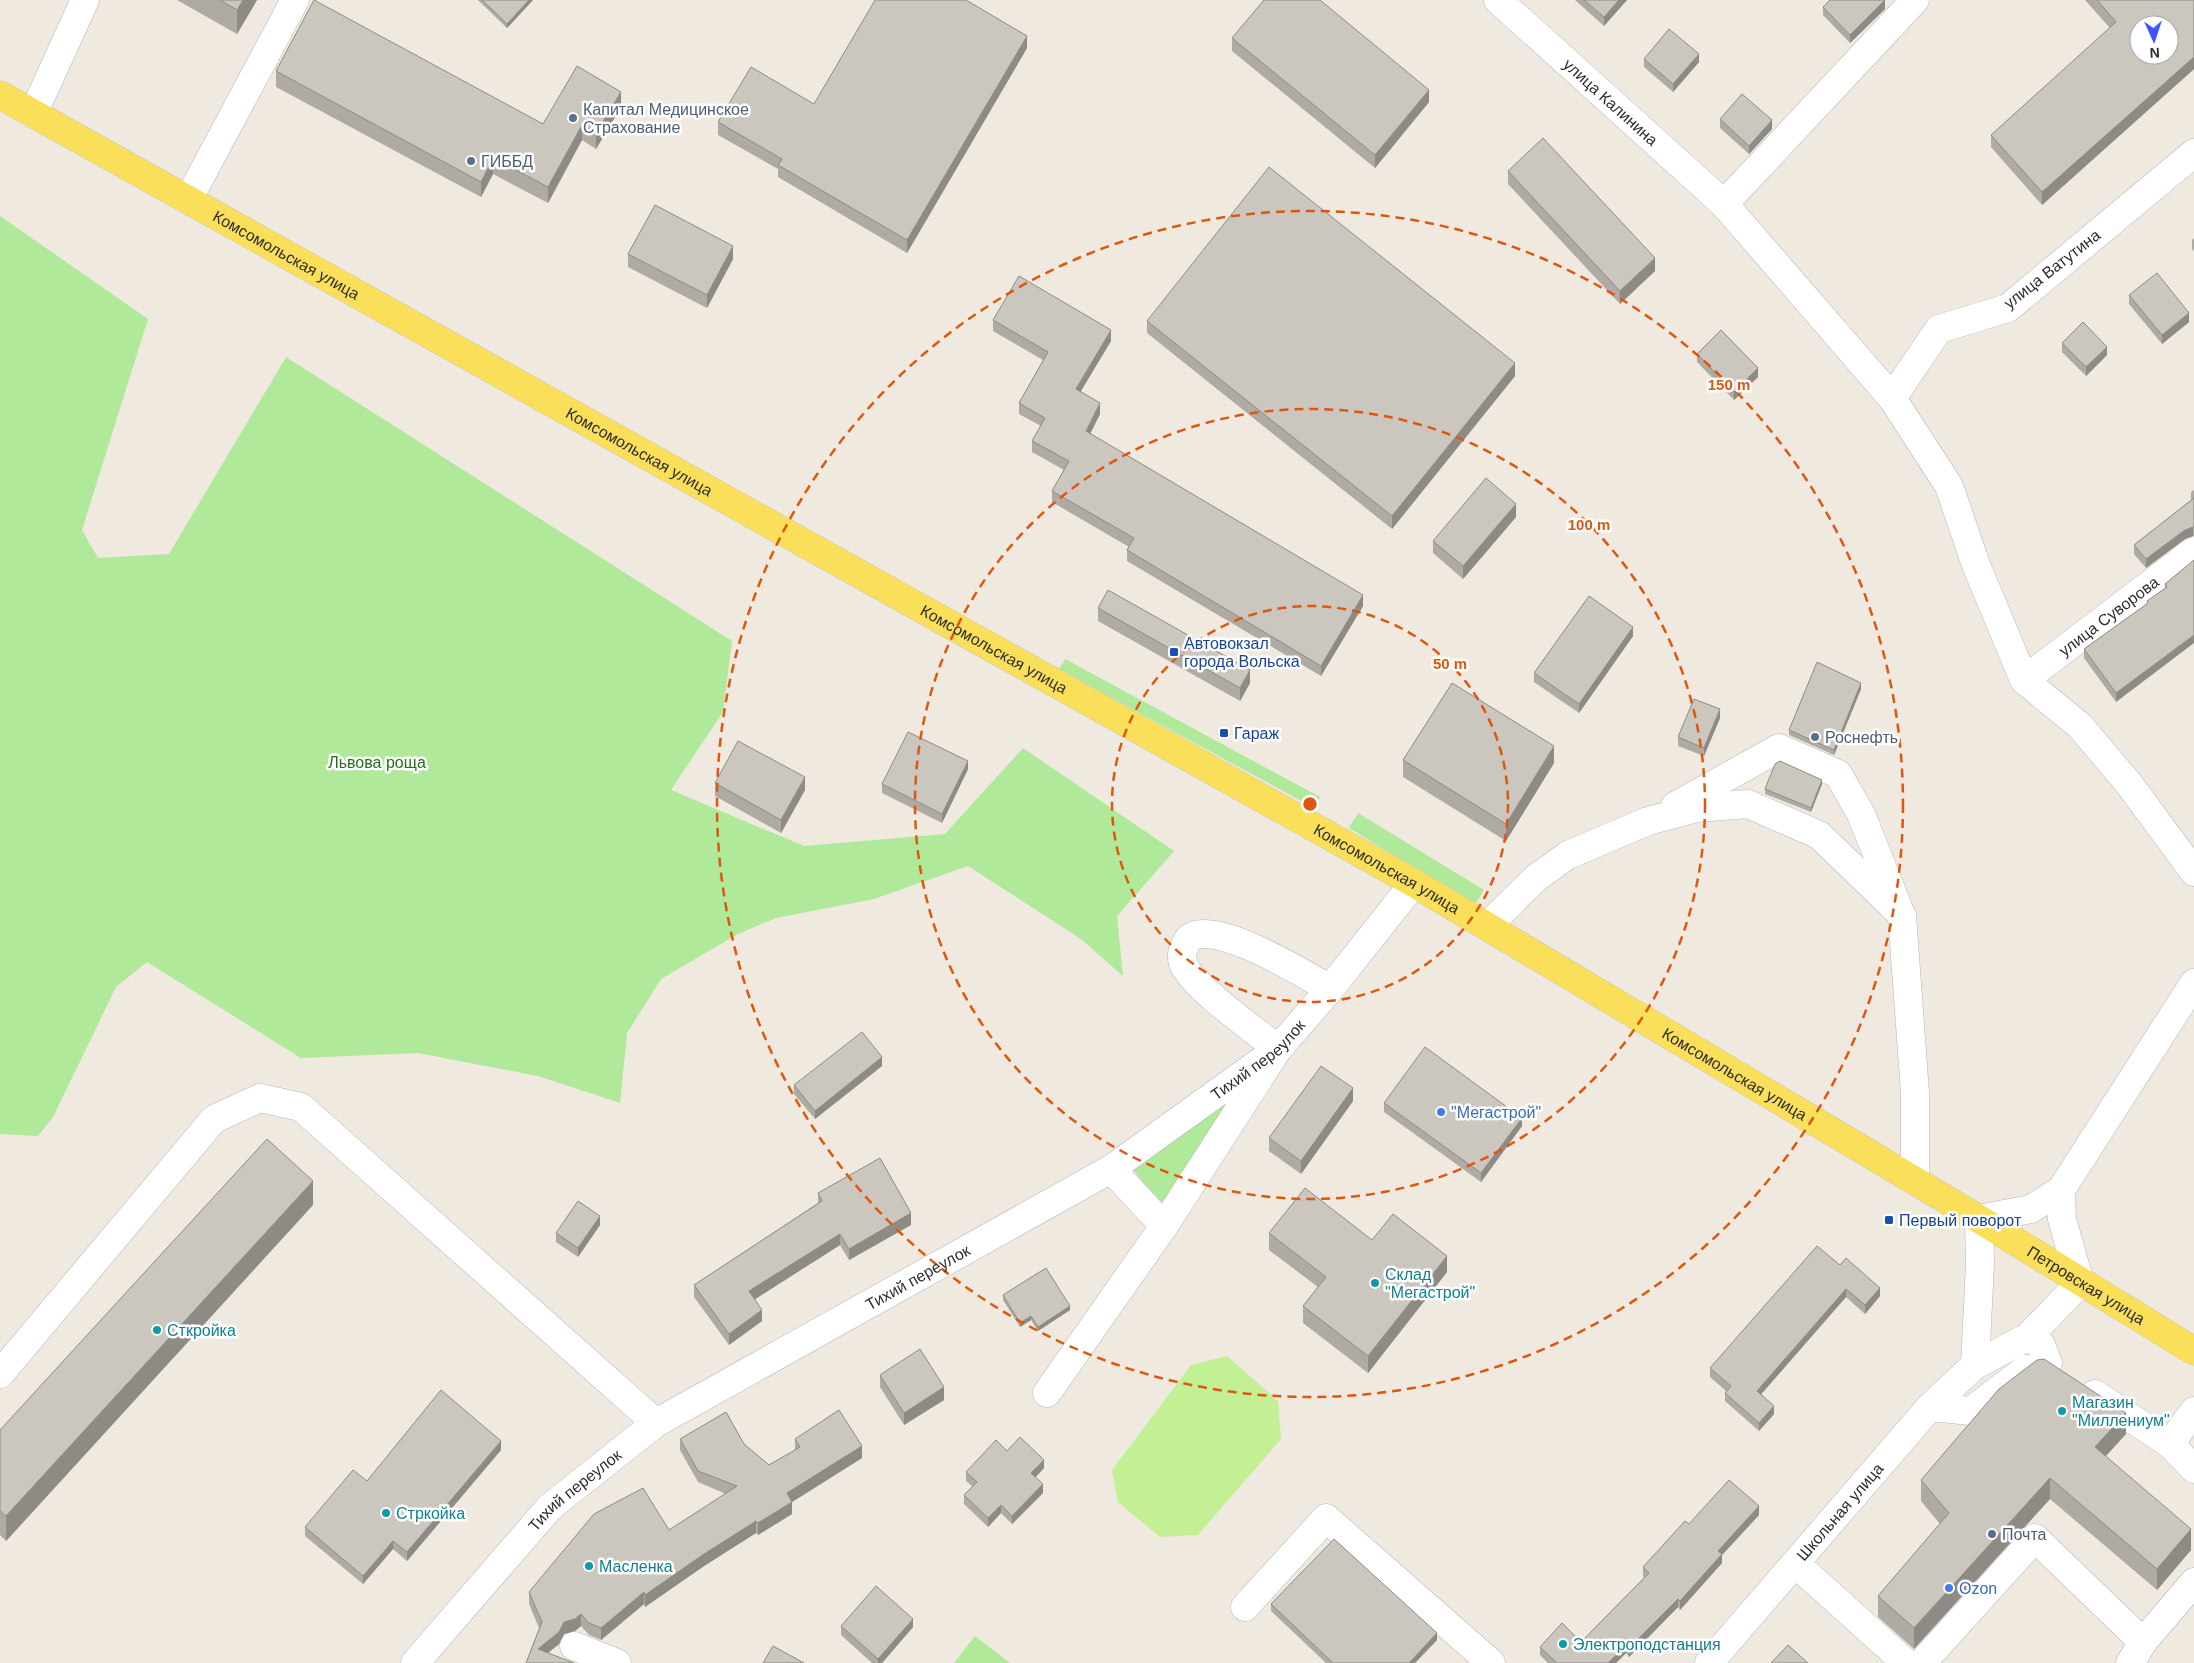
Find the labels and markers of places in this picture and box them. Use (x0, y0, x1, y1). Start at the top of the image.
place label: Капитал Медицинское Страхование (583, 101, 749, 136)
marker: Капитал Медицинское Страхование (567, 112, 579, 124)
place label: ГИББД (481, 153, 533, 170)
marker: ГИББД (465, 155, 477, 167)
place label: Автовокзал города Вольска (1184, 635, 1300, 670)
marker: Автовокзал города Вольска (1168, 646, 1180, 658)
place label: Гараж (1234, 725, 1279, 742)
marker: Гараж (1218, 727, 1230, 739)
place label: Роснефть (1825, 729, 1898, 746)
marker: Роснефть (1809, 731, 1821, 743)
centre of rings (1301, 795, 1319, 813)
place label: "Мегастрой" (1451, 1104, 1541, 1121)
marker: "Мегастрой" (1435, 1106, 1447, 1118)
place label: Первый поворот (1899, 1212, 2022, 1229)
marker: Первый поворот (1883, 1214, 1895, 1226)
place label: Склад "Мегастрой" (1385, 1266, 1475, 1301)
marker: Склад "Мегастрой" (1369, 1277, 1381, 1289)
place label: Сткройка (167, 1322, 236, 1339)
marker: Сткройка (151, 1324, 163, 1336)
place label: Магазин "Миллениум" (2072, 1394, 2170, 1429)
marker: Магазин "Миллениум" (2056, 1405, 2068, 1417)
place label: Стркойка (396, 1505, 465, 1522)
marker: Стркойка (380, 1507, 392, 1519)
place label: Почта (2002, 1526, 2047, 1543)
marker: Почта (1986, 1528, 1998, 1540)
place label: Масленка (599, 1558, 673, 1575)
marker: Масленка (583, 1560, 595, 1572)
place label: Ozon (1959, 1580, 1997, 1597)
marker: Ozon (1943, 1582, 1955, 1594)
place label: Электроподстанция (1573, 1636, 1721, 1653)
marker: Электроподстанция (1557, 1638, 1569, 1650)

